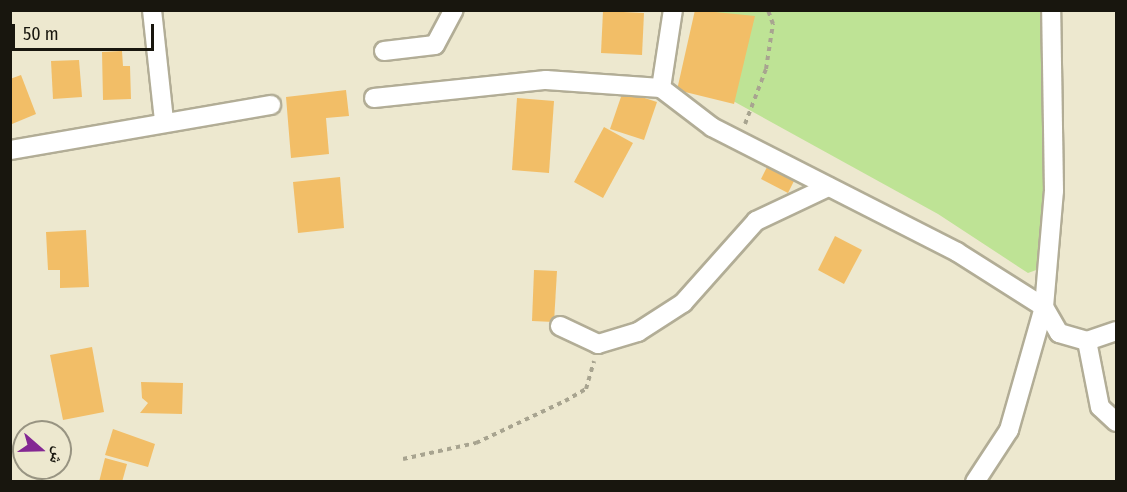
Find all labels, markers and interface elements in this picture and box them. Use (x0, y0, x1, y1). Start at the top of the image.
scale bar (15, 12, 158, 50)
text: 50 m (23, 23, 59, 45)
north arrow (12, 420, 72, 480)
text: ش (46, 444, 69, 467)

